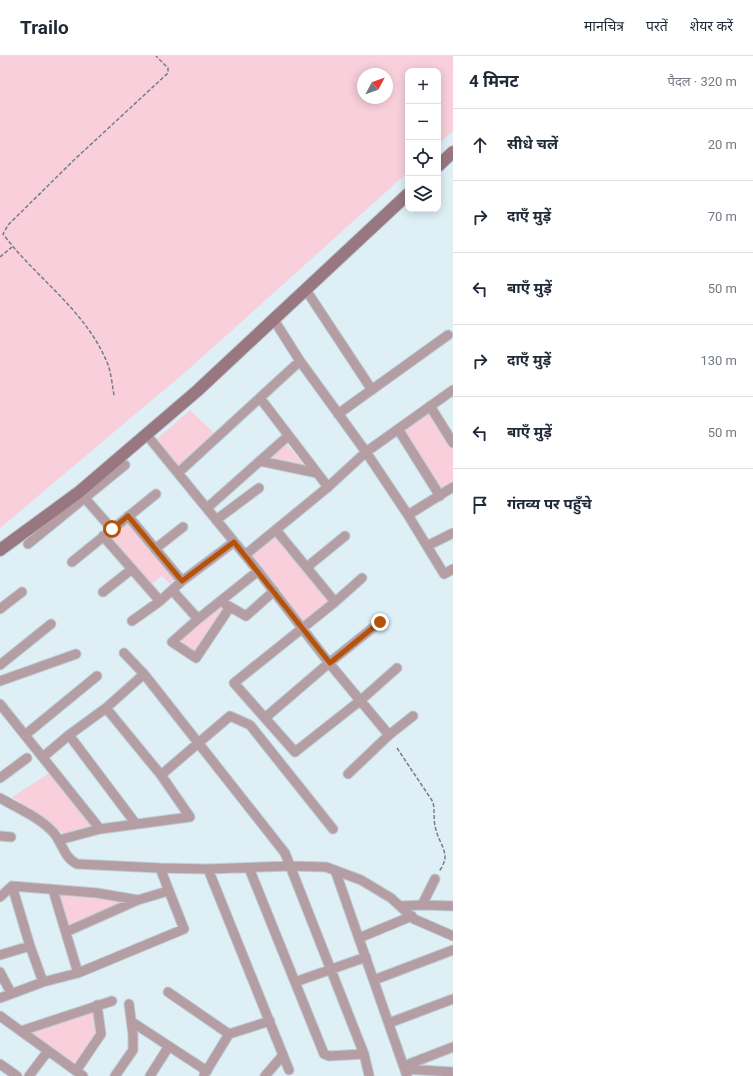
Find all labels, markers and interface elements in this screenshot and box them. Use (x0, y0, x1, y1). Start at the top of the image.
text: Trailo (20, 16, 69, 39)
text: मानचित्र (584, 18, 624, 34)
text: परतें (646, 18, 668, 34)
text: शेयर करें (690, 18, 733, 34)
north arrow (357, 68, 393, 104)
map controls (405, 68, 441, 212)
button: + (405, 68, 441, 104)
text: 4 मिनट (469, 71, 519, 91)
text: पैदल · 320 m (668, 74, 737, 89)
button: − (405, 104, 441, 140)
icon: ahead (469, 134, 491, 156)
text: सीधे चलें (507, 135, 558, 153)
text: 20 m (708, 137, 737, 152)
button: locate (405, 140, 441, 176)
button: layers (405, 176, 441, 212)
icon: right (469, 206, 491, 228)
text: दाएँ मुड़ें (507, 207, 551, 225)
text: 70 m (708, 209, 737, 224)
icon: left (469, 278, 491, 300)
text: बाएँ मुड़ें (507, 279, 552, 297)
text: 50 m (708, 281, 737, 296)
icon: right (469, 350, 491, 372)
text: दाएँ मुड़ें (507, 351, 551, 369)
text: 130 m (700, 353, 737, 368)
icon: left (469, 422, 491, 444)
text: बाएँ मुड़ें (507, 423, 552, 441)
text: 50 m (708, 425, 737, 440)
icon: arrive (469, 494, 491, 516)
text: गंतव्य पर पहुँचे (507, 495, 592, 513)
route start (103, 520, 121, 538)
route end (371, 613, 389, 631)

